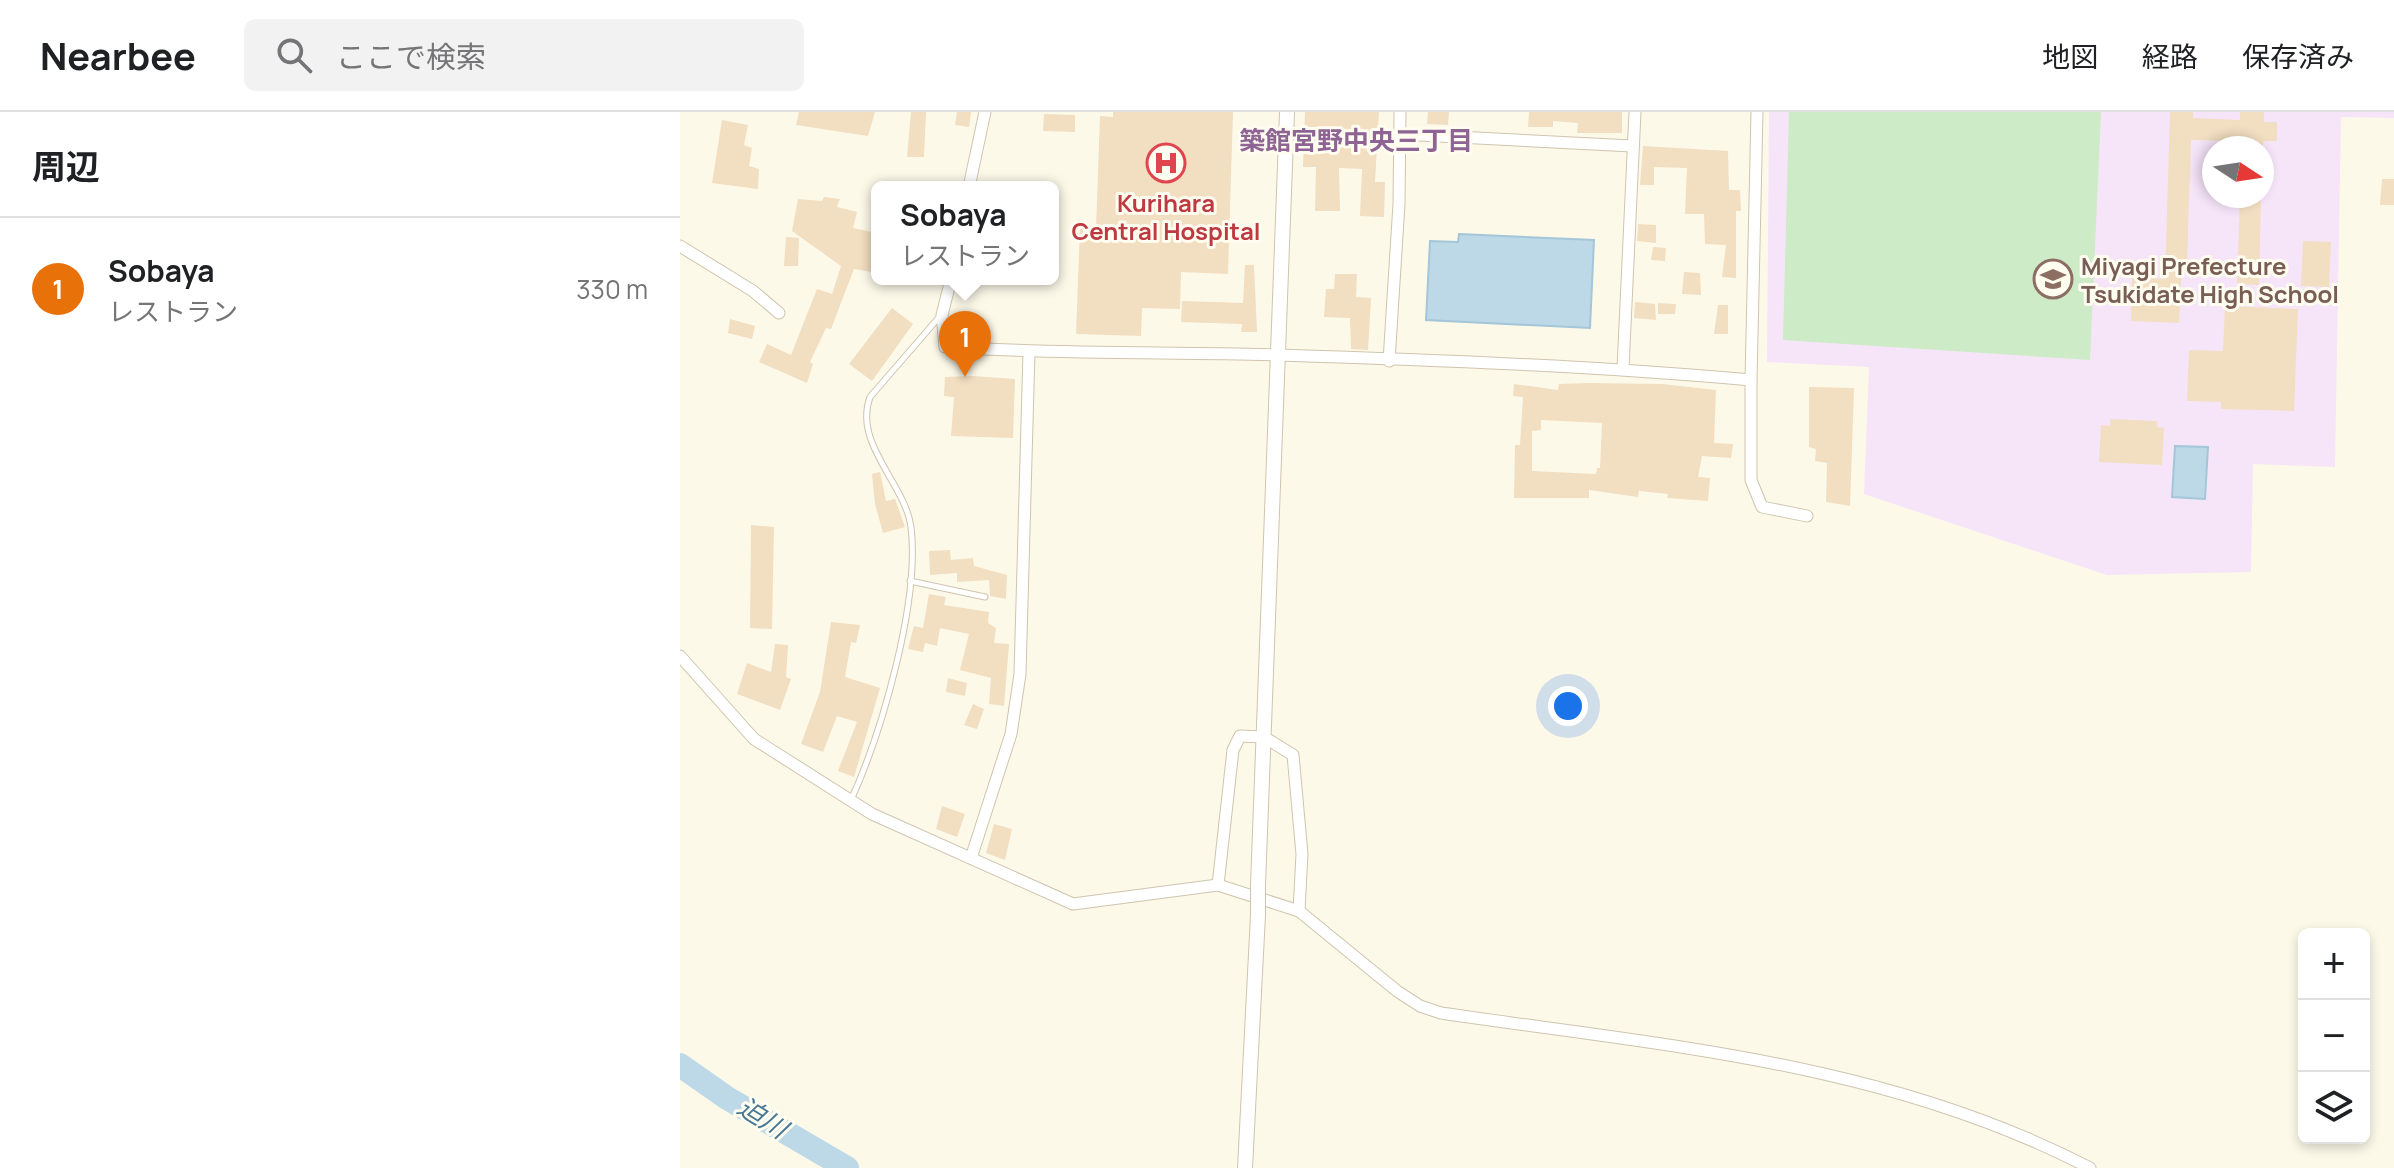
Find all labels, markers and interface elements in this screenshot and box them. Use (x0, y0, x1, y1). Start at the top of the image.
search box (244, 19, 804, 91)
text: Nearbee (40, 29, 196, 81)
icon: search (272, 33, 316, 77)
text: ここで検索 (336, 36, 486, 77)
text: 地図 (2042, 37, 2098, 75)
text: 経路 (2142, 37, 2198, 75)
text: 保存済み (2242, 37, 2354, 75)
district label: 築館宮野中央三丁目 (1239, 122, 1473, 158)
north arrow (2202, 136, 2274, 208)
hospital icon: Kurihara Central Hospital (1145, 142, 1187, 184)
text: 周辺 (32, 143, 100, 189)
popup (871, 181, 1059, 285)
place label: Kurihara Central Hospital (1071, 186, 1261, 247)
text: Sobaya (900, 194, 1007, 235)
text: レストラン (900, 237, 1030, 273)
place label: Miyagi Prefecture Tsukidate High School (2081, 249, 2339, 310)
text: Sobaya (108, 250, 215, 291)
school or university icon: Miyagi Prefecture Tsukidate High School (2032, 258, 2074, 300)
text: 1 (52, 271, 64, 307)
text: 330 m (576, 271, 648, 307)
text: レストラン (108, 293, 238, 329)
pin: 1 (939, 311, 991, 377)
your location (1548, 686, 1588, 726)
map controls (2298, 928, 2370, 1144)
button: + (2298, 928, 2370, 1000)
button: − (2298, 1000, 2370, 1072)
button: layers (2298, 1072, 2370, 1144)
water label: 迫川 (731, 1088, 797, 1148)

